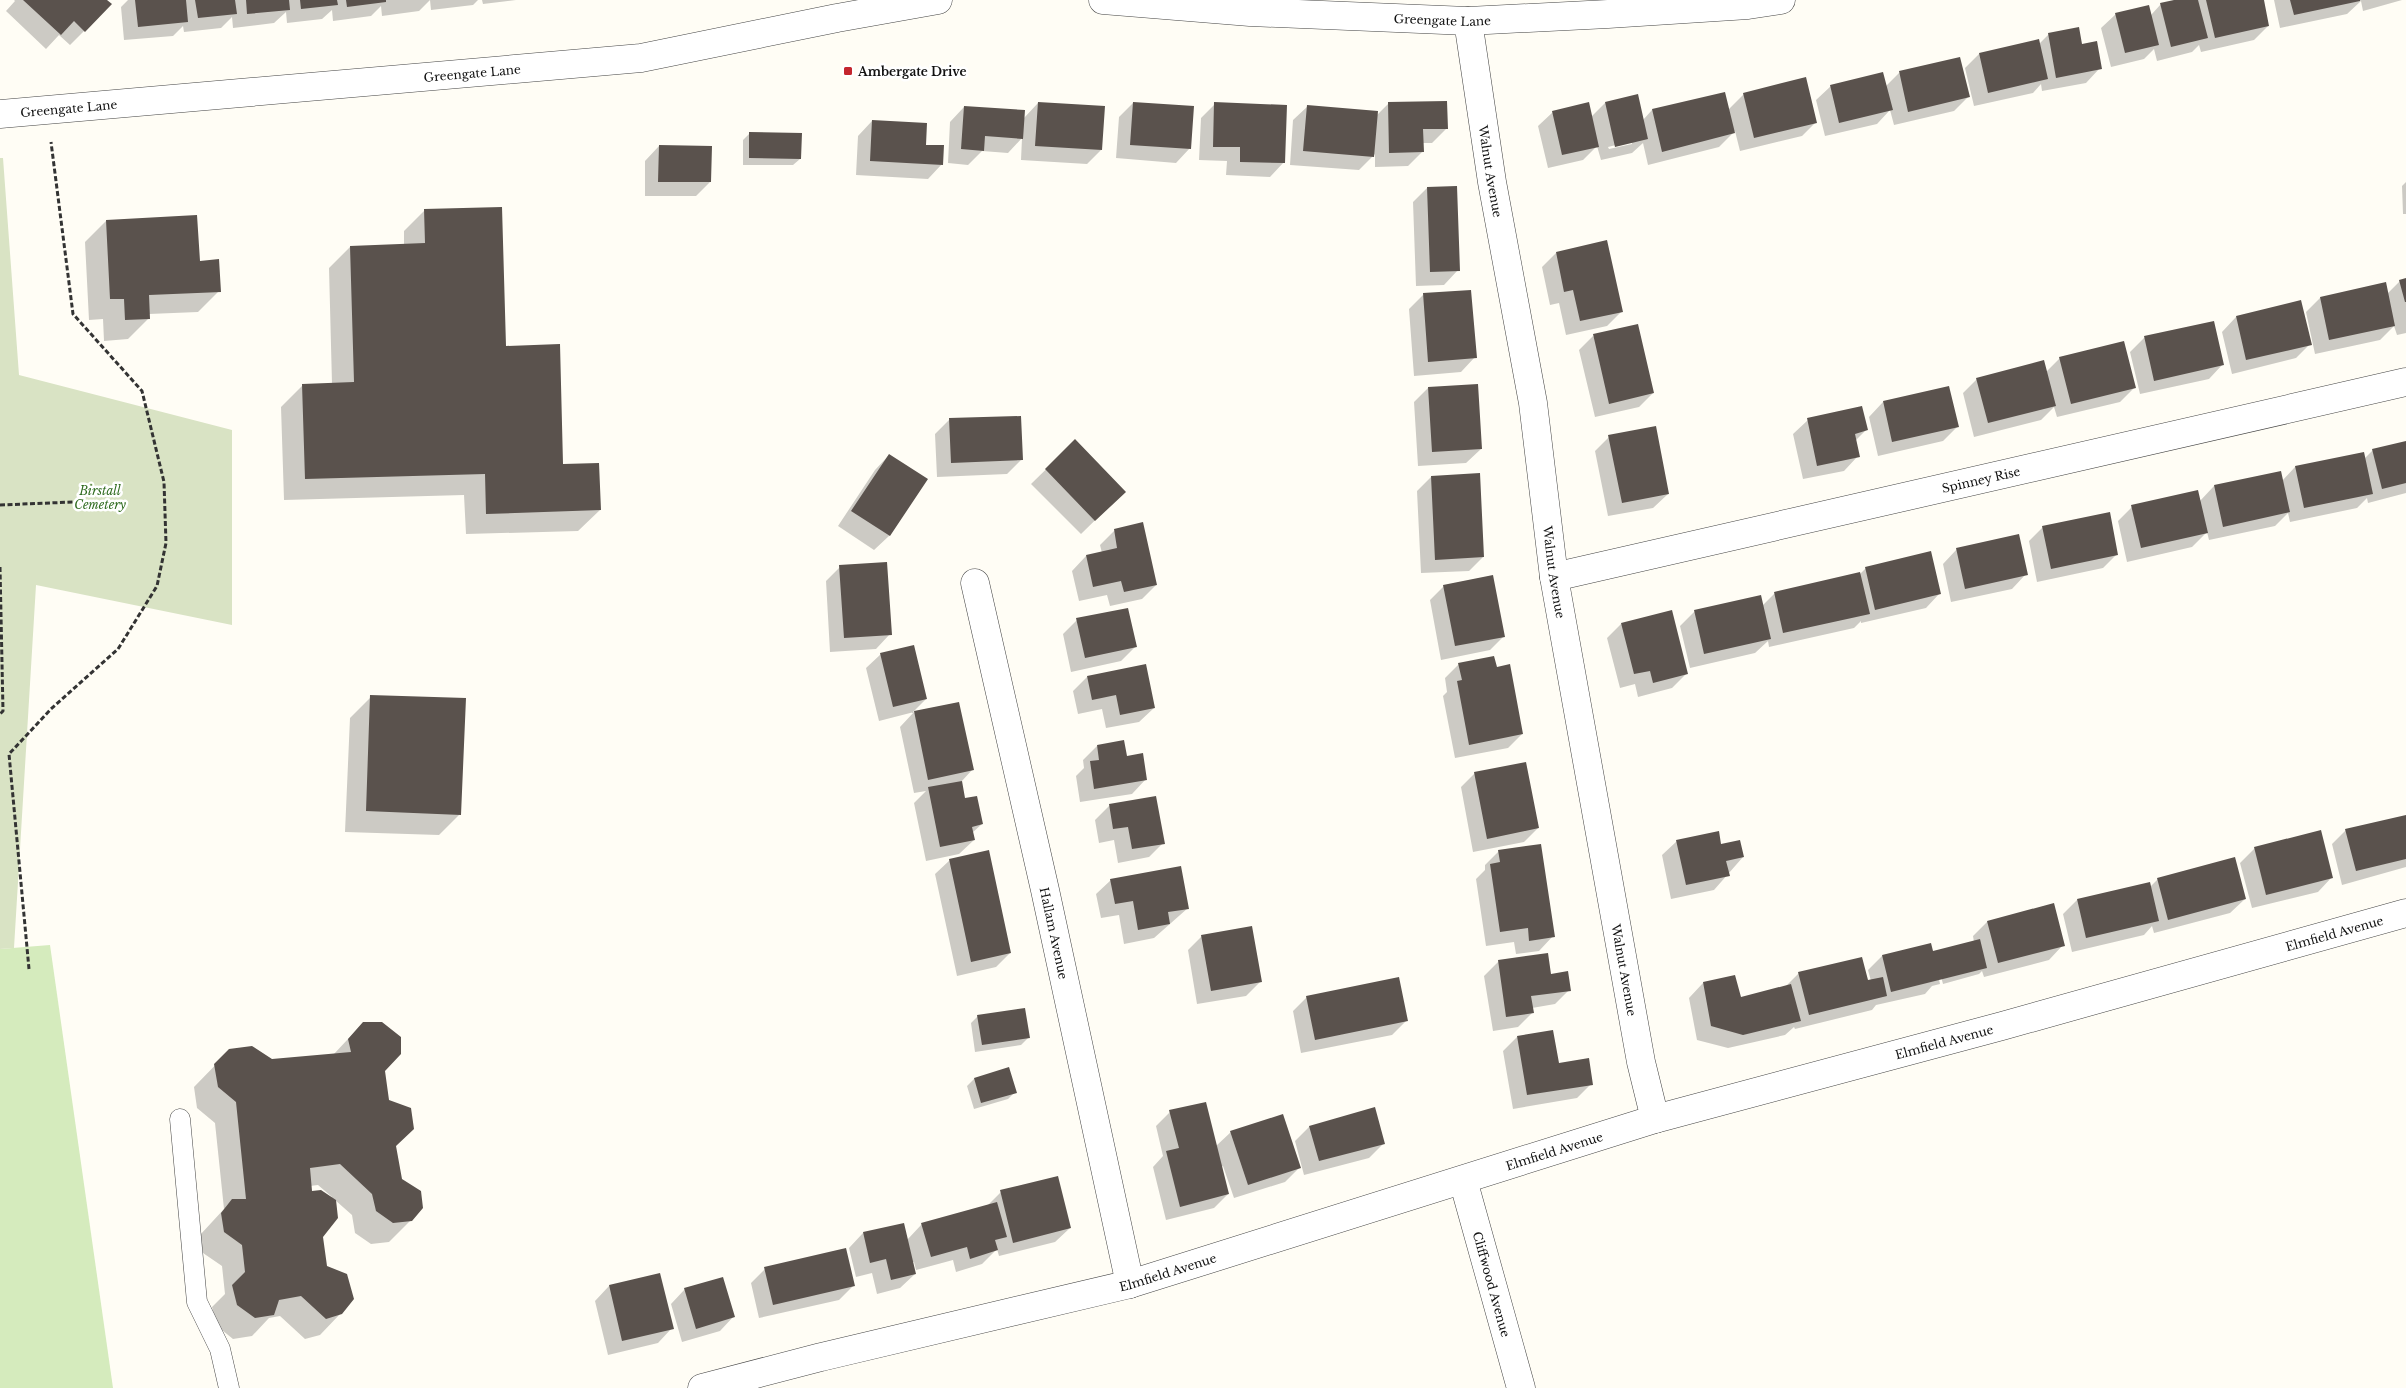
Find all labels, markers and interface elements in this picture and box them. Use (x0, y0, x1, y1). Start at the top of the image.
street label: Greengate Lane (1393, 10, 1491, 29)
street label: Greengate Lane (423, 61, 521, 84)
place label: Ambergate Drive (857, 64, 967, 79)
marker: Ambergate Drive (842, 65, 854, 77)
street label: Greengate Lane (20, 96, 118, 120)
street label: Walnut Avenue (1476, 123, 1506, 219)
street label: Spinney Rise (1940, 463, 2022, 496)
park label: Birstall Cemetery (74, 483, 127, 512)
street label: Walnut Avenue (1540, 524, 1569, 620)
street label: Hallam Avenue (1037, 886, 1072, 981)
street label: Elmfield Avenue (2284, 912, 2385, 954)
street label: Walnut Avenue (1609, 922, 1640, 1017)
street label: Elmfield Avenue (1893, 1021, 1995, 1062)
street label: Elmfield Avenue (1504, 1128, 1605, 1173)
street label: Cliffwood Avenue (1470, 1230, 1514, 1339)
street label: Elmfield Avenue (1118, 1250, 1218, 1294)

